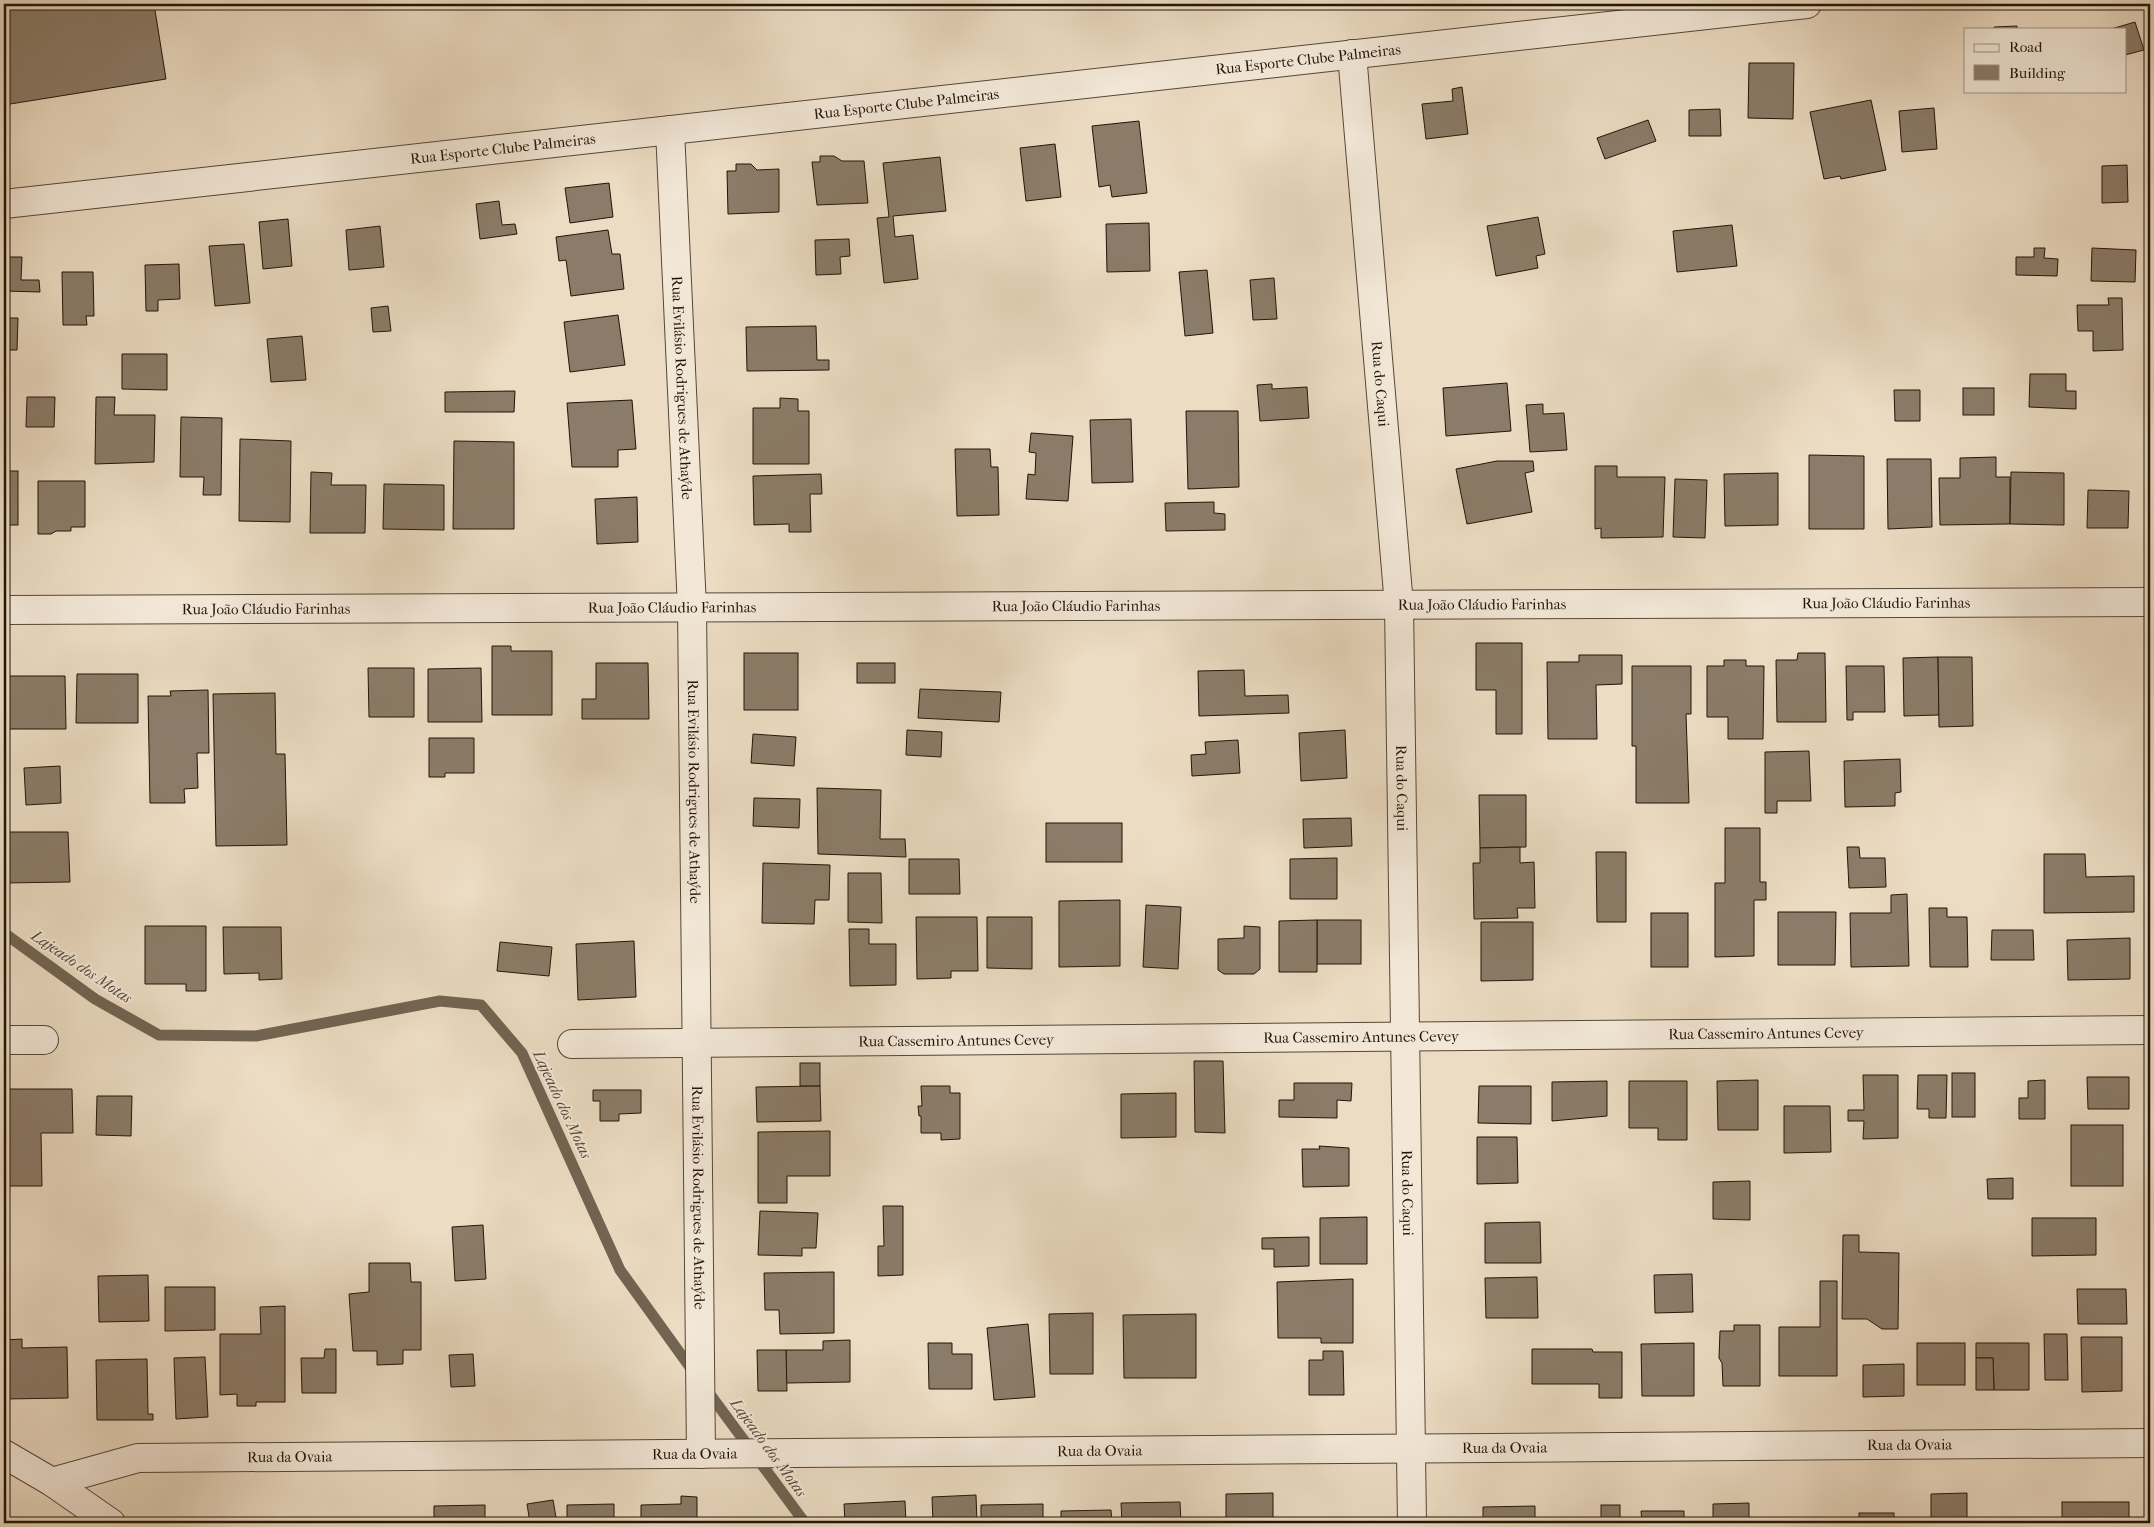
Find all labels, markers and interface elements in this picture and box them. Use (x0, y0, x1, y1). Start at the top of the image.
legend (1964, 28, 2126, 92)
text: Road (2009, 38, 2043, 56)
street label: Rua Esporte Clube Palmeiras (1214, 40, 1402, 79)
text: Building (2009, 64, 2066, 82)
street label: Rua Esporte Clube Palmeiras (813, 85, 1001, 123)
street label: Rua Esporte Clube Palmeiras (409, 129, 597, 168)
street label: Rua Evilásio Rodrigues de Athaýde (668, 275, 696, 501)
street label: Rua do Caqui (1368, 340, 1393, 428)
street label: Rua João Cláudio Farinhas (1802, 594, 1971, 612)
street label: Rua João Cláudio Farinhas (1398, 595, 1567, 614)
street label: Rua João Cláudio Farinhas (992, 597, 1161, 615)
street label: Rua João Cláudio Farinhas (588, 598, 757, 617)
street label: Rua João Cláudio Farinhas (182, 600, 351, 618)
street label: Rua Evilásio Rodrigues de Athaýde (684, 679, 704, 904)
street label: Rua do Caqui (1392, 745, 1411, 832)
water label: Lajeado dos Motas (27, 925, 137, 1008)
street label: Rua Cassemiro Antunes Cevey (1668, 1024, 1865, 1043)
street label: Rua Cassemiro Antunes Cevey (1263, 1027, 1460, 1047)
street label: Rua Cassemiro Antunes Cevey (858, 1031, 1055, 1050)
water label: Lajeado dos Motas (529, 1046, 596, 1163)
street label: Rua Evilásio Rodrigues de Athaýde (688, 1085, 708, 1310)
street label: Rua do Caqui (1398, 1150, 1417, 1237)
water label: Lajeado dos Motas (726, 1393, 811, 1501)
street label: Rua da Ovaia (1867, 1435, 1953, 1454)
street label: Rua da Ovaia (1462, 1438, 1548, 1457)
street label: Rua da Ovaia (1057, 1442, 1143, 1460)
street label: Rua da Ovaia (652, 1445, 738, 1463)
street label: Rua da Ovaia (247, 1448, 333, 1466)

